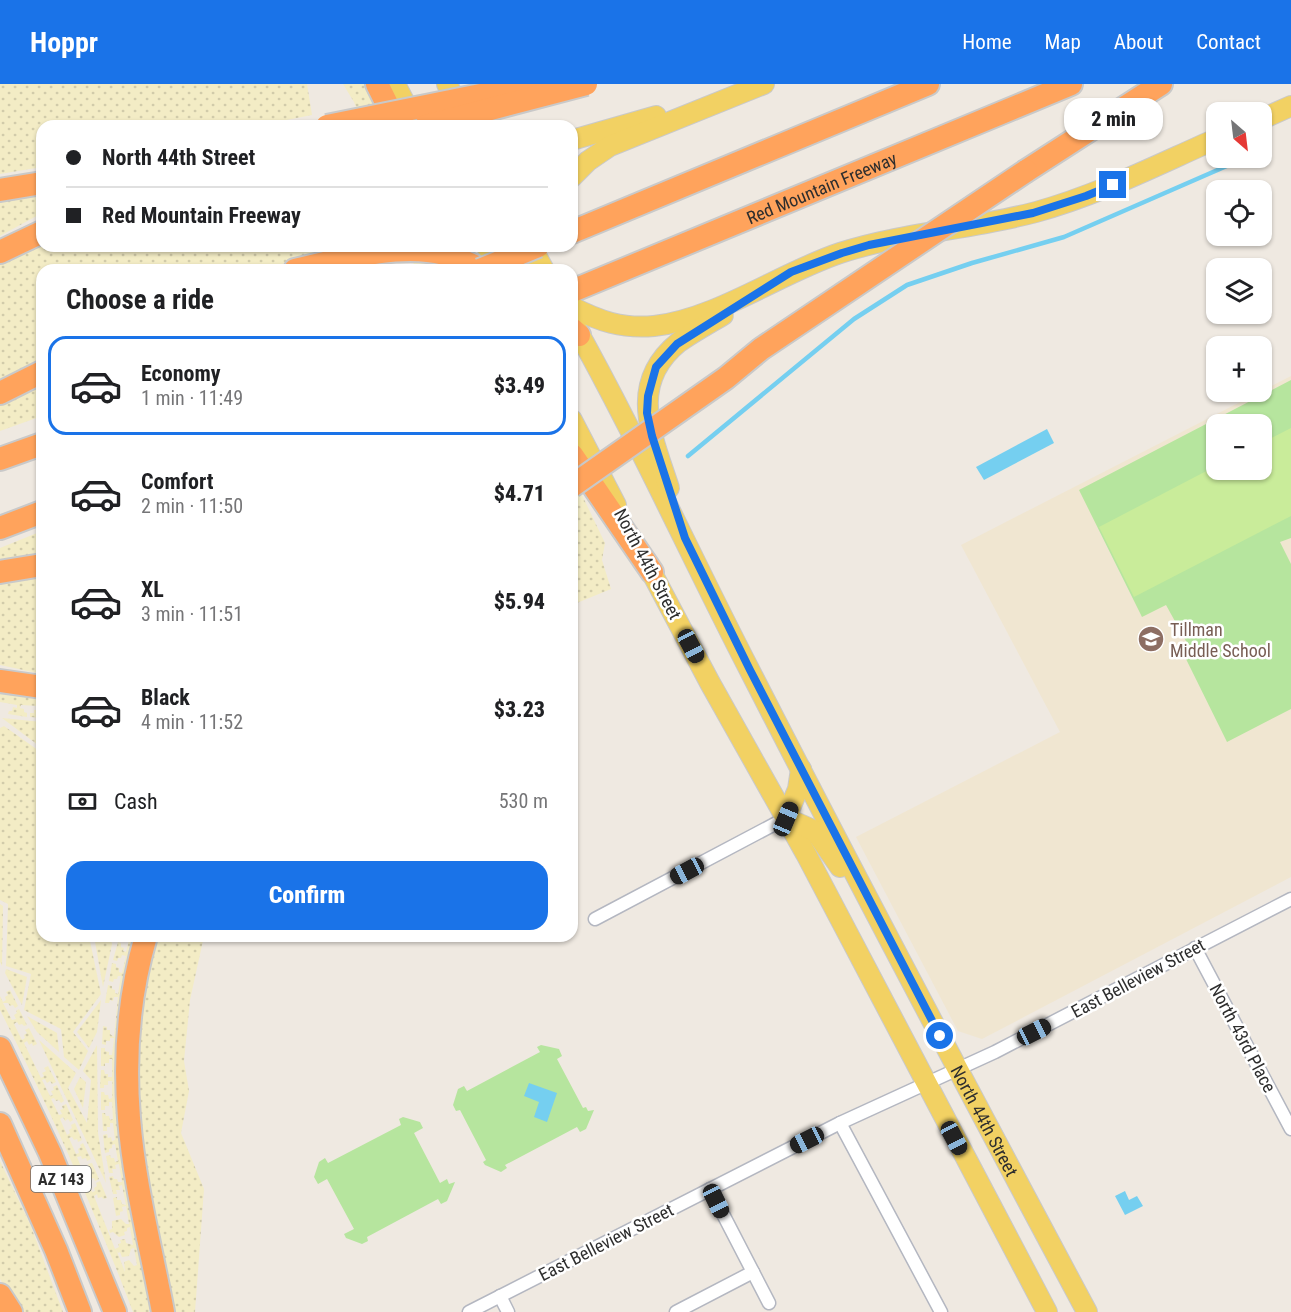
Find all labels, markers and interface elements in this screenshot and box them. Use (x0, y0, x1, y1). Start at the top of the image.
text: Hoppr (30, 26, 98, 59)
text: Home (962, 30, 1012, 54)
text: Map (1045, 30, 1081, 54)
text: About (1114, 30, 1163, 54)
text: Contact (1196, 30, 1261, 54)
callout: 2 min (1064, 98, 1162, 140)
north arrow (1206, 102, 1272, 168)
map controls (1206, 102, 1272, 480)
text: 2 min (1091, 107, 1136, 131)
text: North 44th Street (102, 145, 255, 170)
street label: Red Mountain Freeway (743, 147, 900, 228)
route end (1099, 171, 1126, 198)
button: locate (1206, 180, 1272, 246)
text: Red Mountain Freeway (102, 203, 301, 228)
button: layers (1206, 258, 1272, 324)
text: Choose a ride (66, 284, 214, 316)
button: + (1206, 336, 1272, 402)
icon: car (69, 359, 123, 413)
text: Economy (141, 361, 221, 386)
text: $3.49 (494, 373, 545, 398)
text: 1 min · 11:49 (141, 386, 243, 410)
button: − (1206, 414, 1272, 480)
icon: car (69, 467, 123, 521)
text: Comfort (141, 469, 214, 494)
text: $4.71 (494, 481, 545, 506)
text: 2 min · 11:50 (141, 494, 243, 518)
street label: North 44th Street (610, 505, 686, 623)
icon: car (69, 575, 123, 629)
text: XL (141, 577, 164, 602)
text: $5.94 (494, 589, 545, 614)
text: 3 min · 11:51 (141, 602, 243, 626)
place label: Tillman Middle School (1170, 619, 1271, 661)
school or university icon: Tillman Middle School (1136, 624, 1166, 654)
car (675, 626, 707, 666)
icon: car (69, 683, 123, 737)
text: Black (141, 685, 190, 710)
text: $3.23 (494, 697, 545, 722)
text: 4 min · 11:52 (141, 710, 243, 734)
icon: cash (66, 785, 99, 818)
text: Cash (114, 789, 158, 814)
text: 530 m (499, 789, 548, 813)
car (771, 799, 801, 839)
car (667, 855, 707, 887)
button: Confirm (66, 861, 548, 930)
street label: East Belleview Street (1068, 934, 1208, 1022)
street label: North 43rd Place (1206, 980, 1280, 1096)
car (1014, 1016, 1054, 1048)
route start (926, 1022, 953, 1049)
street label: North 44th Street (947, 1062, 1023, 1180)
car (938, 1118, 970, 1158)
car (787, 1124, 827, 1156)
road number: AZ 143 (31, 1166, 91, 1192)
car (700, 1181, 732, 1221)
street label: East Belleview Street (535, 1199, 677, 1285)

